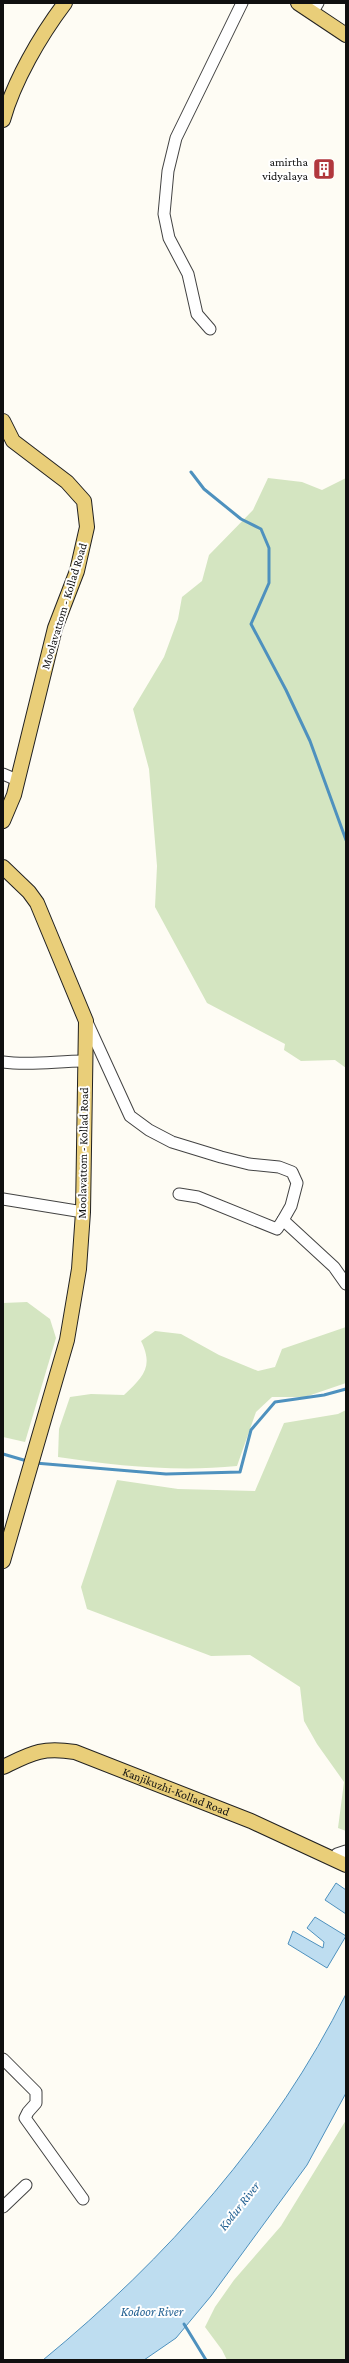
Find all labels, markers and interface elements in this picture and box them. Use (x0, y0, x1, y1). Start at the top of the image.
place label: amirtha vidyalaya (261, 155, 308, 183)
building icon: amirtha vidyalaya (311, 156, 337, 182)
street label: Moolavattom - Kollad Road (38, 541, 90, 671)
street label: Moolavattom - Kollad Road (75, 1087, 91, 1219)
street label: Kanjikuzhi-Kollad Road (121, 1764, 232, 1819)
water label: Kodur River (215, 2178, 263, 2233)
water label: Kodoor River (121, 2304, 184, 2319)

